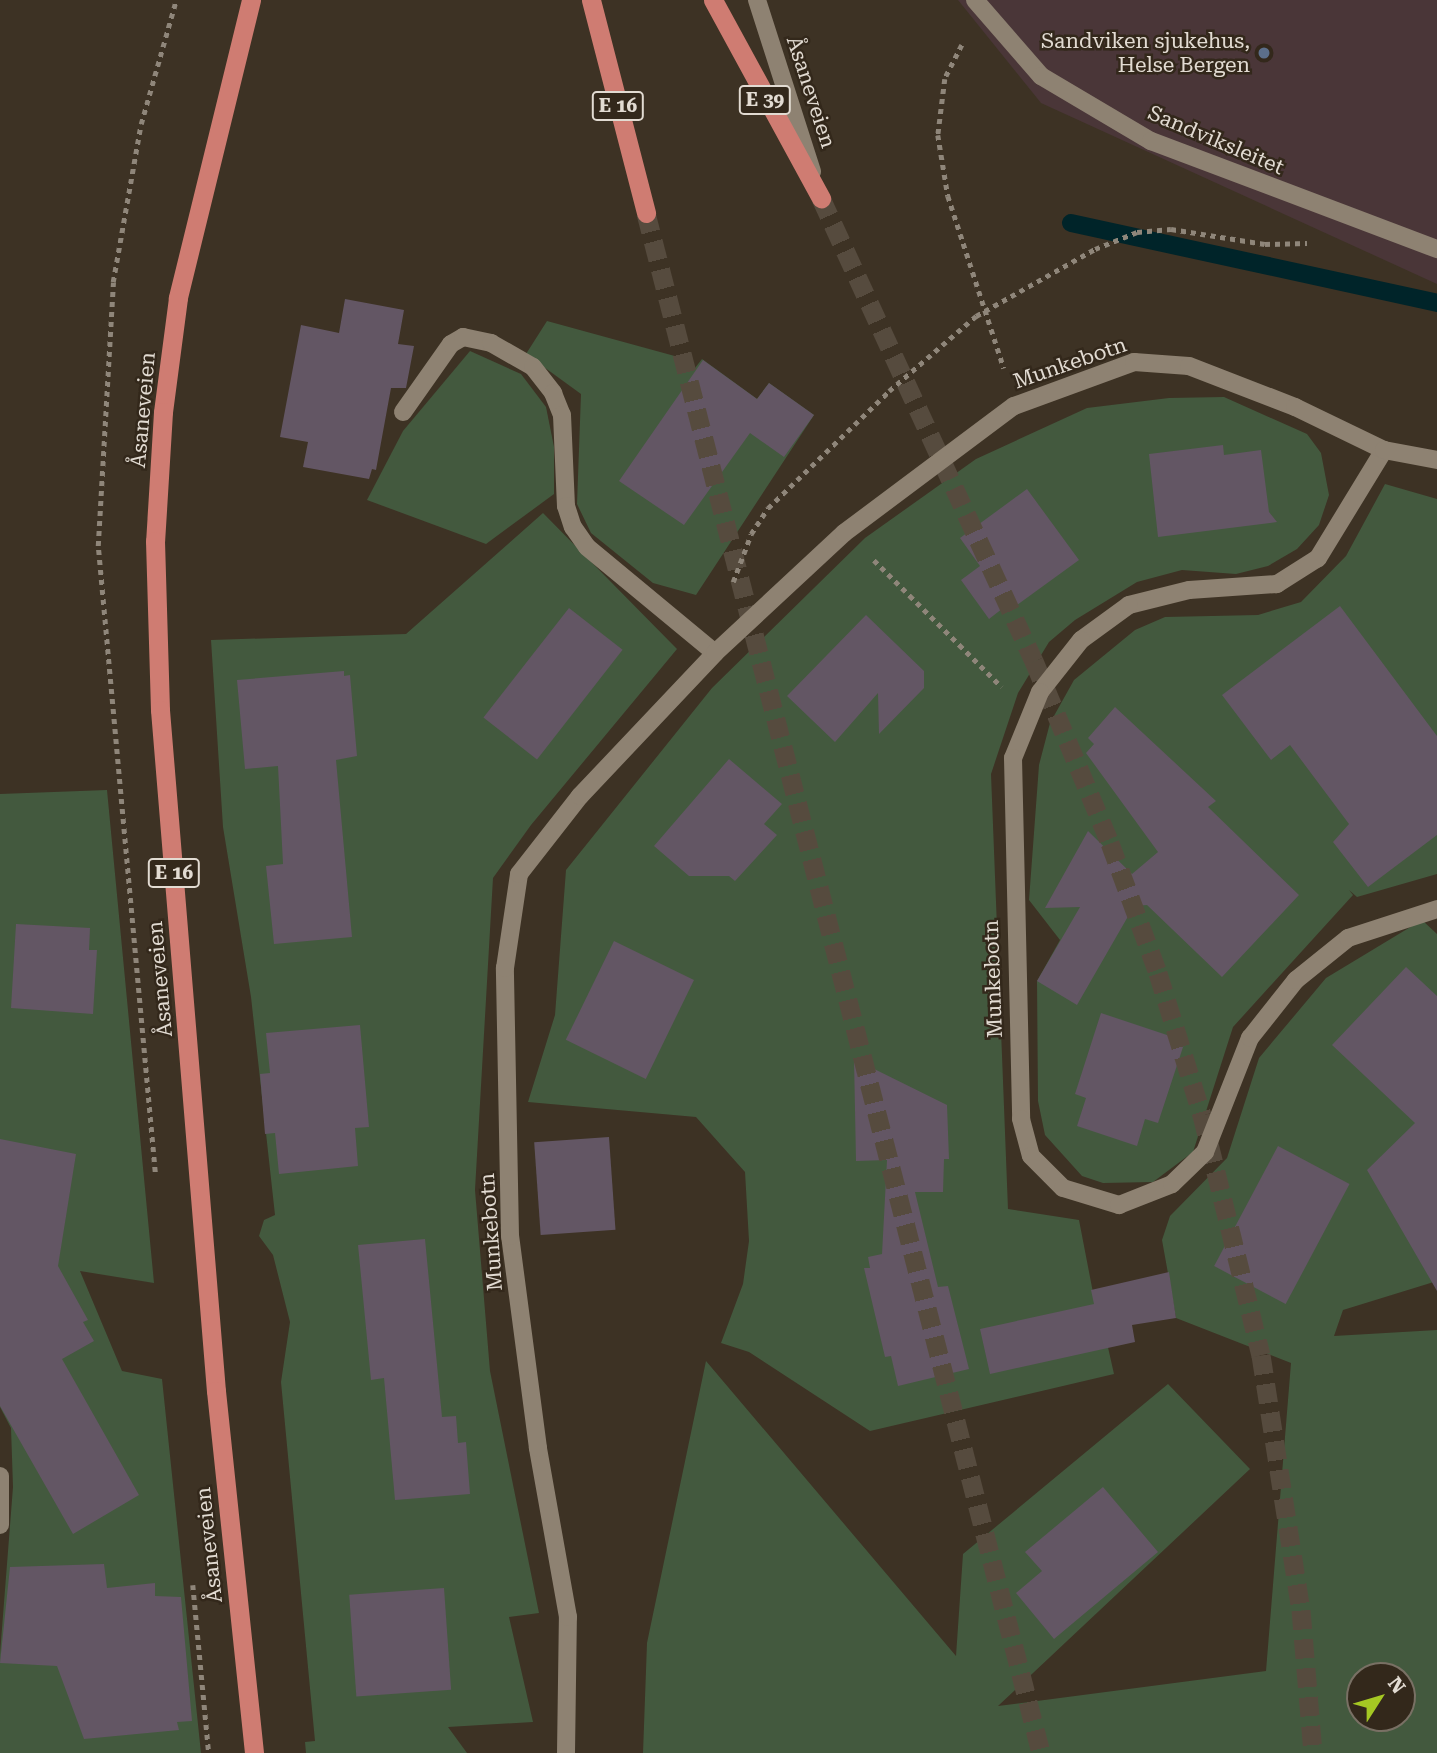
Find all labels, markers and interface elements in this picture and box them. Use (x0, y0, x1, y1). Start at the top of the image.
place label: Sandviken sjukehus, Helse Bergen (1041, 28, 1250, 78)
street label: Åsaneveien (781, 33, 841, 151)
marker: Sandviken sjukehus, Helse Bergen (1256, 45, 1272, 61)
road number: E 39 (739, 85, 791, 116)
road number: E 16 (592, 90, 644, 122)
street label: Sandviksleitet (1144, 100, 1288, 180)
street label: Munkebotn (1010, 332, 1130, 394)
street label: Åsaneveien (125, 351, 161, 469)
road number: E 16 (148, 858, 200, 888)
street label: Åsaneveien (142, 920, 178, 1038)
street label: Munkebotn (978, 920, 1008, 1038)
street label: Munkebotn (474, 1172, 508, 1292)
street label: Åsaneveien (190, 1486, 228, 1604)
north arrow (1346, 1662, 1416, 1732)
text: N (1383, 1672, 1410, 1698)

